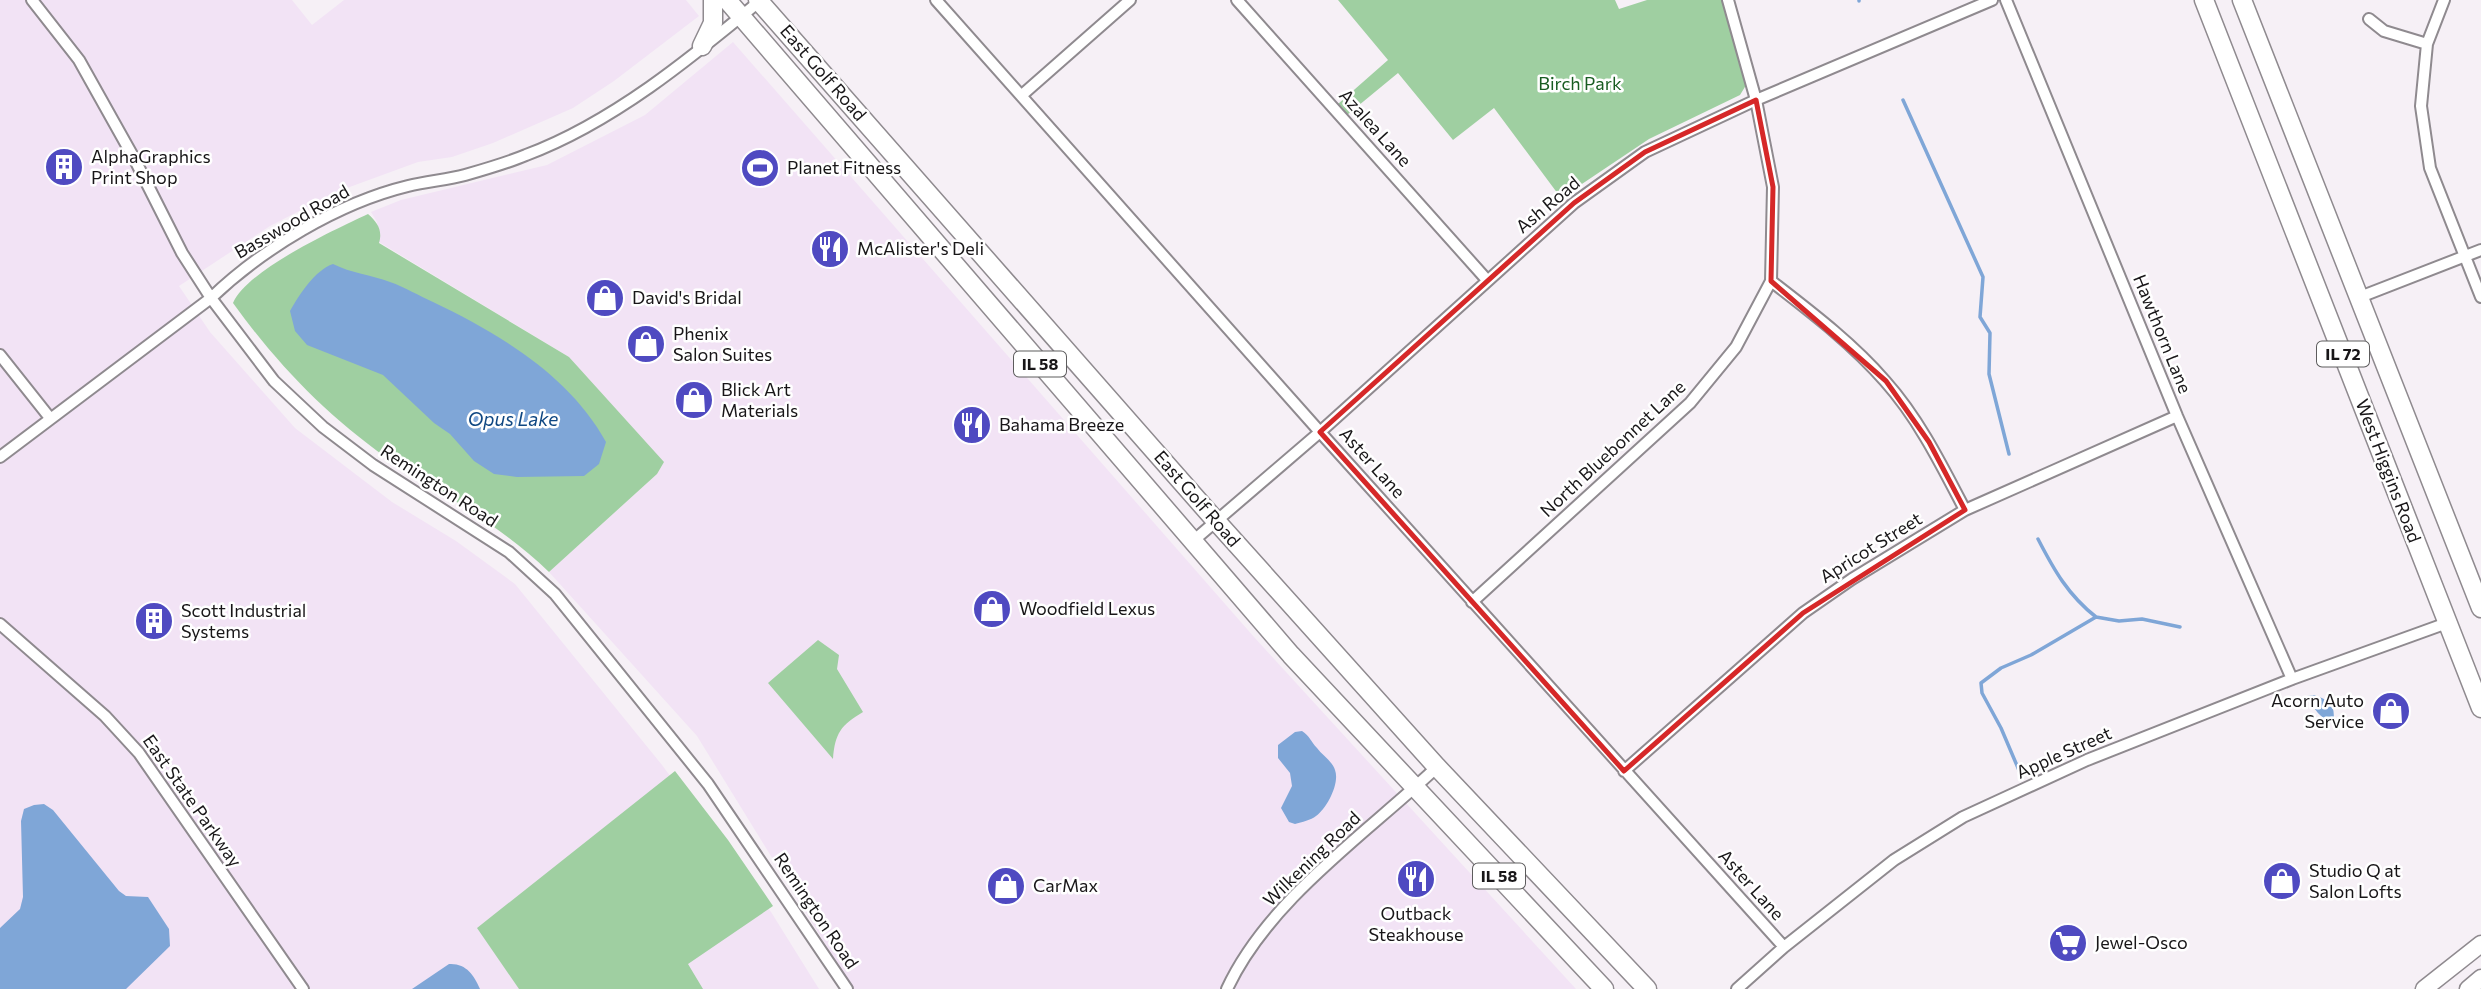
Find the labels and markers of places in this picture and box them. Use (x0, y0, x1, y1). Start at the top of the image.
place label: AlphaGraphics Print Shop (91, 145, 211, 188)
building icon: AlphaGraphics Print Shop (43, 146, 85, 188)
sports icon: Planet Fitness (739, 147, 781, 189)
place label: Planet Fitness (787, 156, 901, 178)
restaurant icon: McAlister's Deli (809, 228, 851, 270)
place label: McAlister's Deli (857, 237, 984, 259)
shop icon: David's Bridal (584, 277, 626, 319)
place label: David's Bridal (632, 286, 742, 308)
place label: Phenix Salon Suites (673, 322, 772, 365)
shop icon: Phenix Salon Suites (625, 323, 667, 365)
place label: Blick Art Materials (721, 378, 798, 421)
shop icon: Blick Art Materials (673, 379, 715, 421)
restaurant icon: Bahama Breeze (951, 404, 993, 446)
place label: Bahama Breeze (999, 413, 1124, 435)
shop icon: Woodfield Lexus (971, 588, 1013, 630)
place label: Woodfield Lexus (1019, 597, 1155, 619)
place label: Scott Industrial Systems (181, 599, 306, 642)
building icon: Scott Industrial Systems (133, 600, 175, 642)
place label: Acorn Auto Service (2271, 689, 2364, 732)
shop icon: Acorn Auto Service (2370, 690, 2412, 732)
restaurant icon: Outback Steakhouse (1395, 858, 1437, 900)
place label: Studio Q at Salon Lofts (2309, 859, 2402, 902)
shop icon: Studio Q at Salon Lofts (2261, 860, 2303, 902)
shop icon: CarMax (985, 865, 1027, 907)
place label: CarMax (1033, 874, 1098, 896)
place label: Outback Steakhouse (1368, 902, 1464, 945)
supermarket icon: Jewel-Osco (2047, 922, 2089, 964)
place label: Jewel-Osco (2095, 931, 2188, 953)

